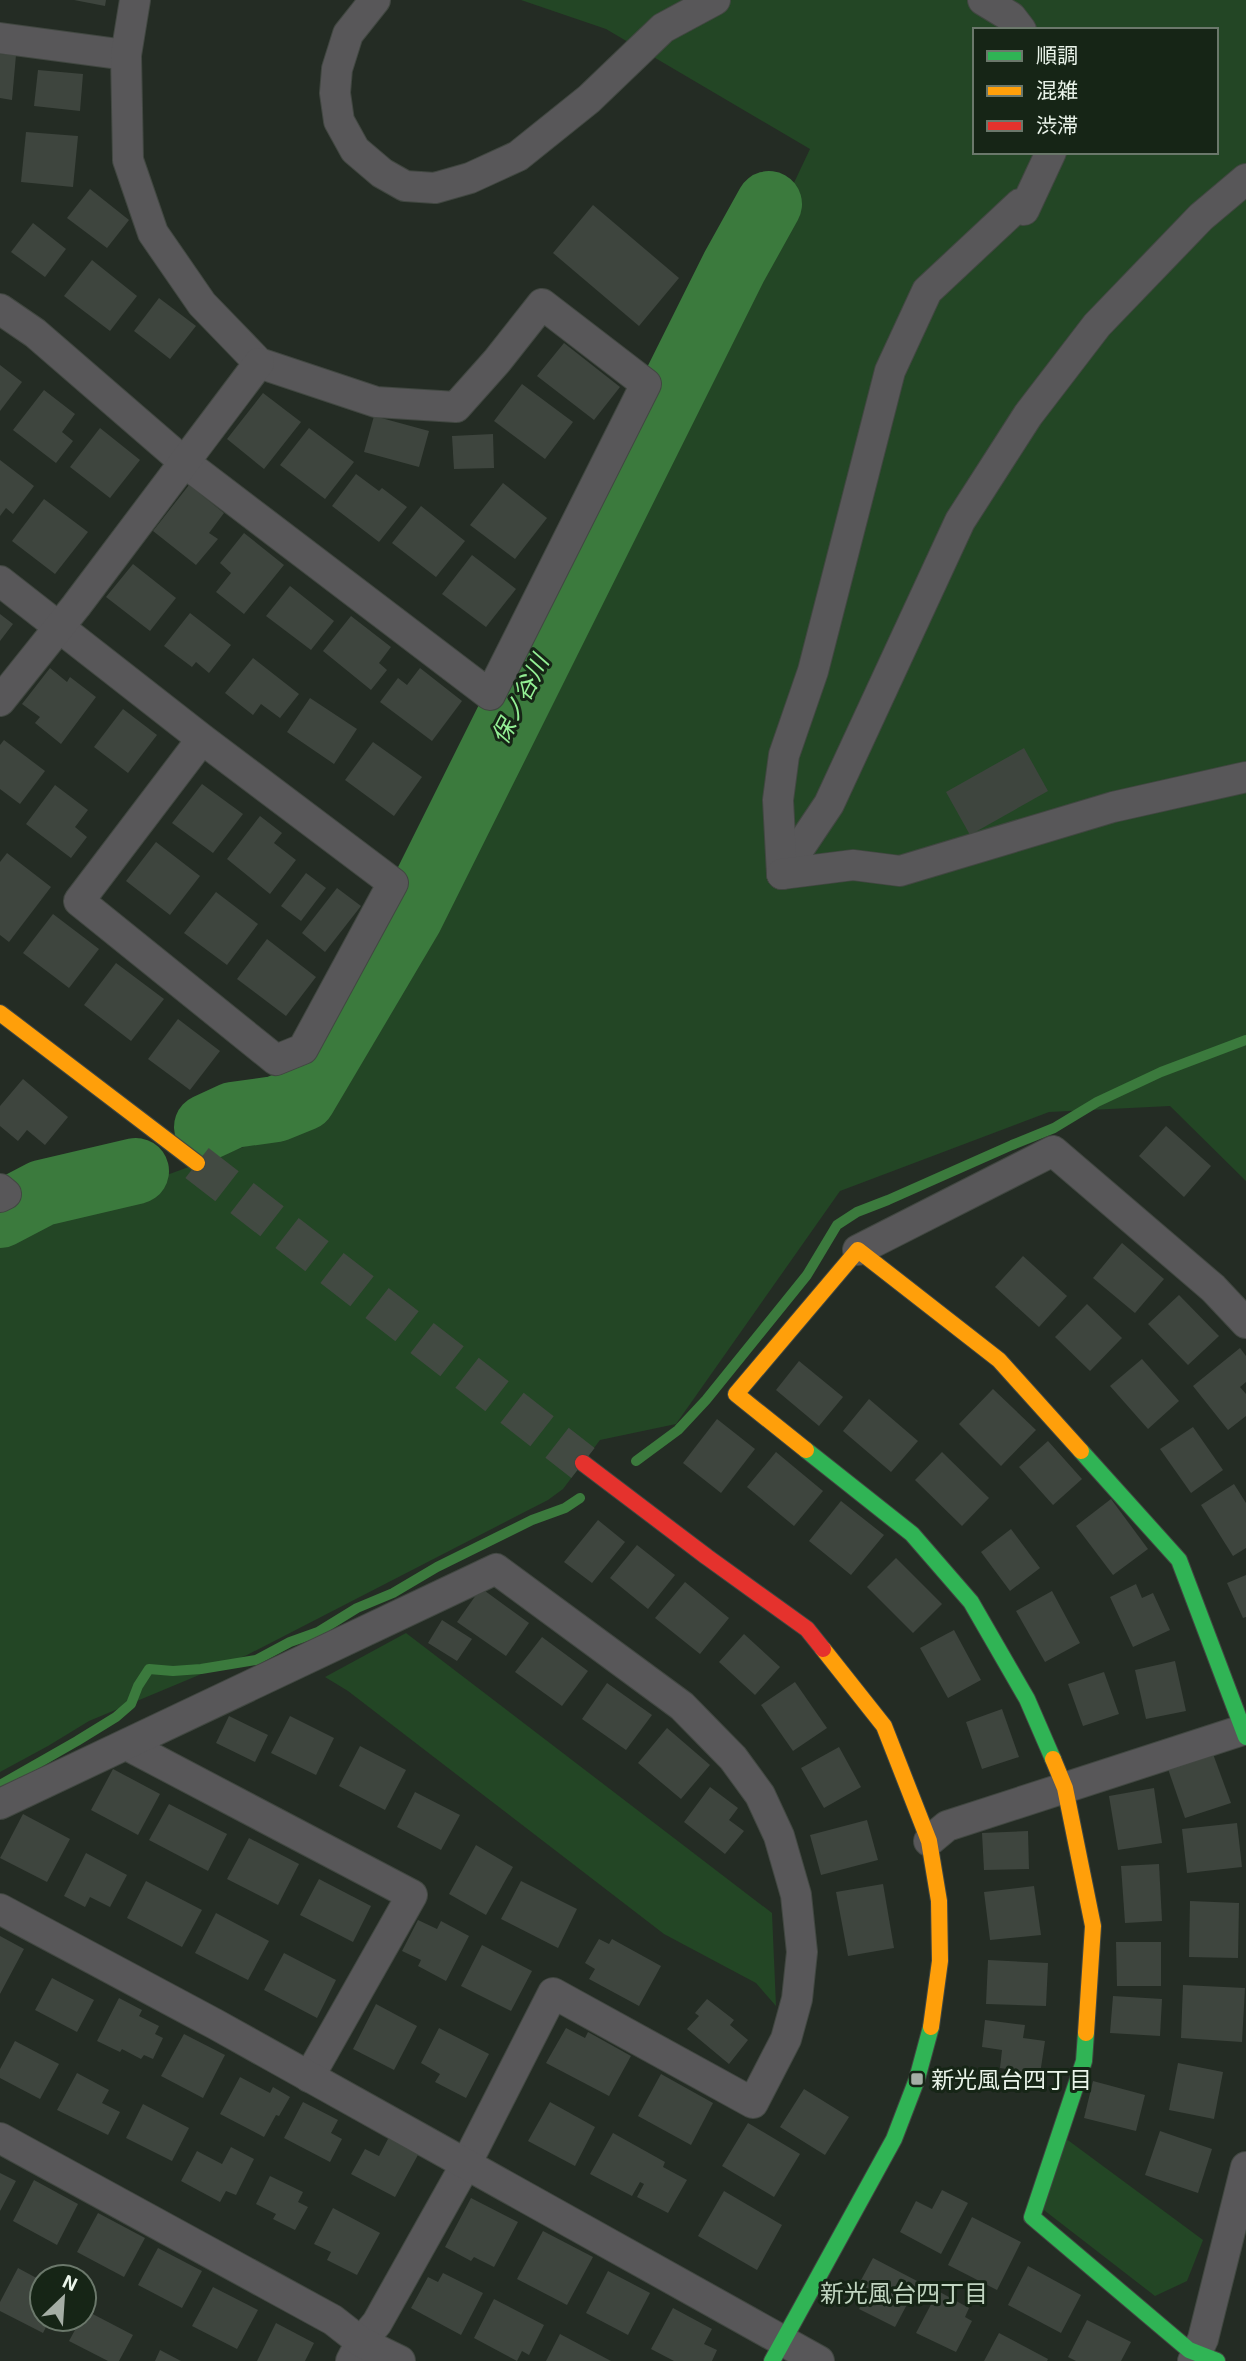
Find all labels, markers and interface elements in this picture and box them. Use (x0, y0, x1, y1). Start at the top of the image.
legend (973, 28, 1218, 154)
text: 順調 (1036, 42, 1078, 67)
text: 混雑 (1036, 77, 1078, 102)
text: 渋滞 (1036, 112, 1078, 137)
water label: 保ノ谷川 (484, 647, 555, 748)
place label: 新光風台四丁目 (931, 2065, 1092, 2093)
marker: 新光風台四丁目 (909, 2071, 925, 2087)
north arrow (28, 2263, 98, 2333)
text: N (59, 2269, 81, 2295)
district label: 新光風台四丁目 (820, 2278, 988, 2307)

